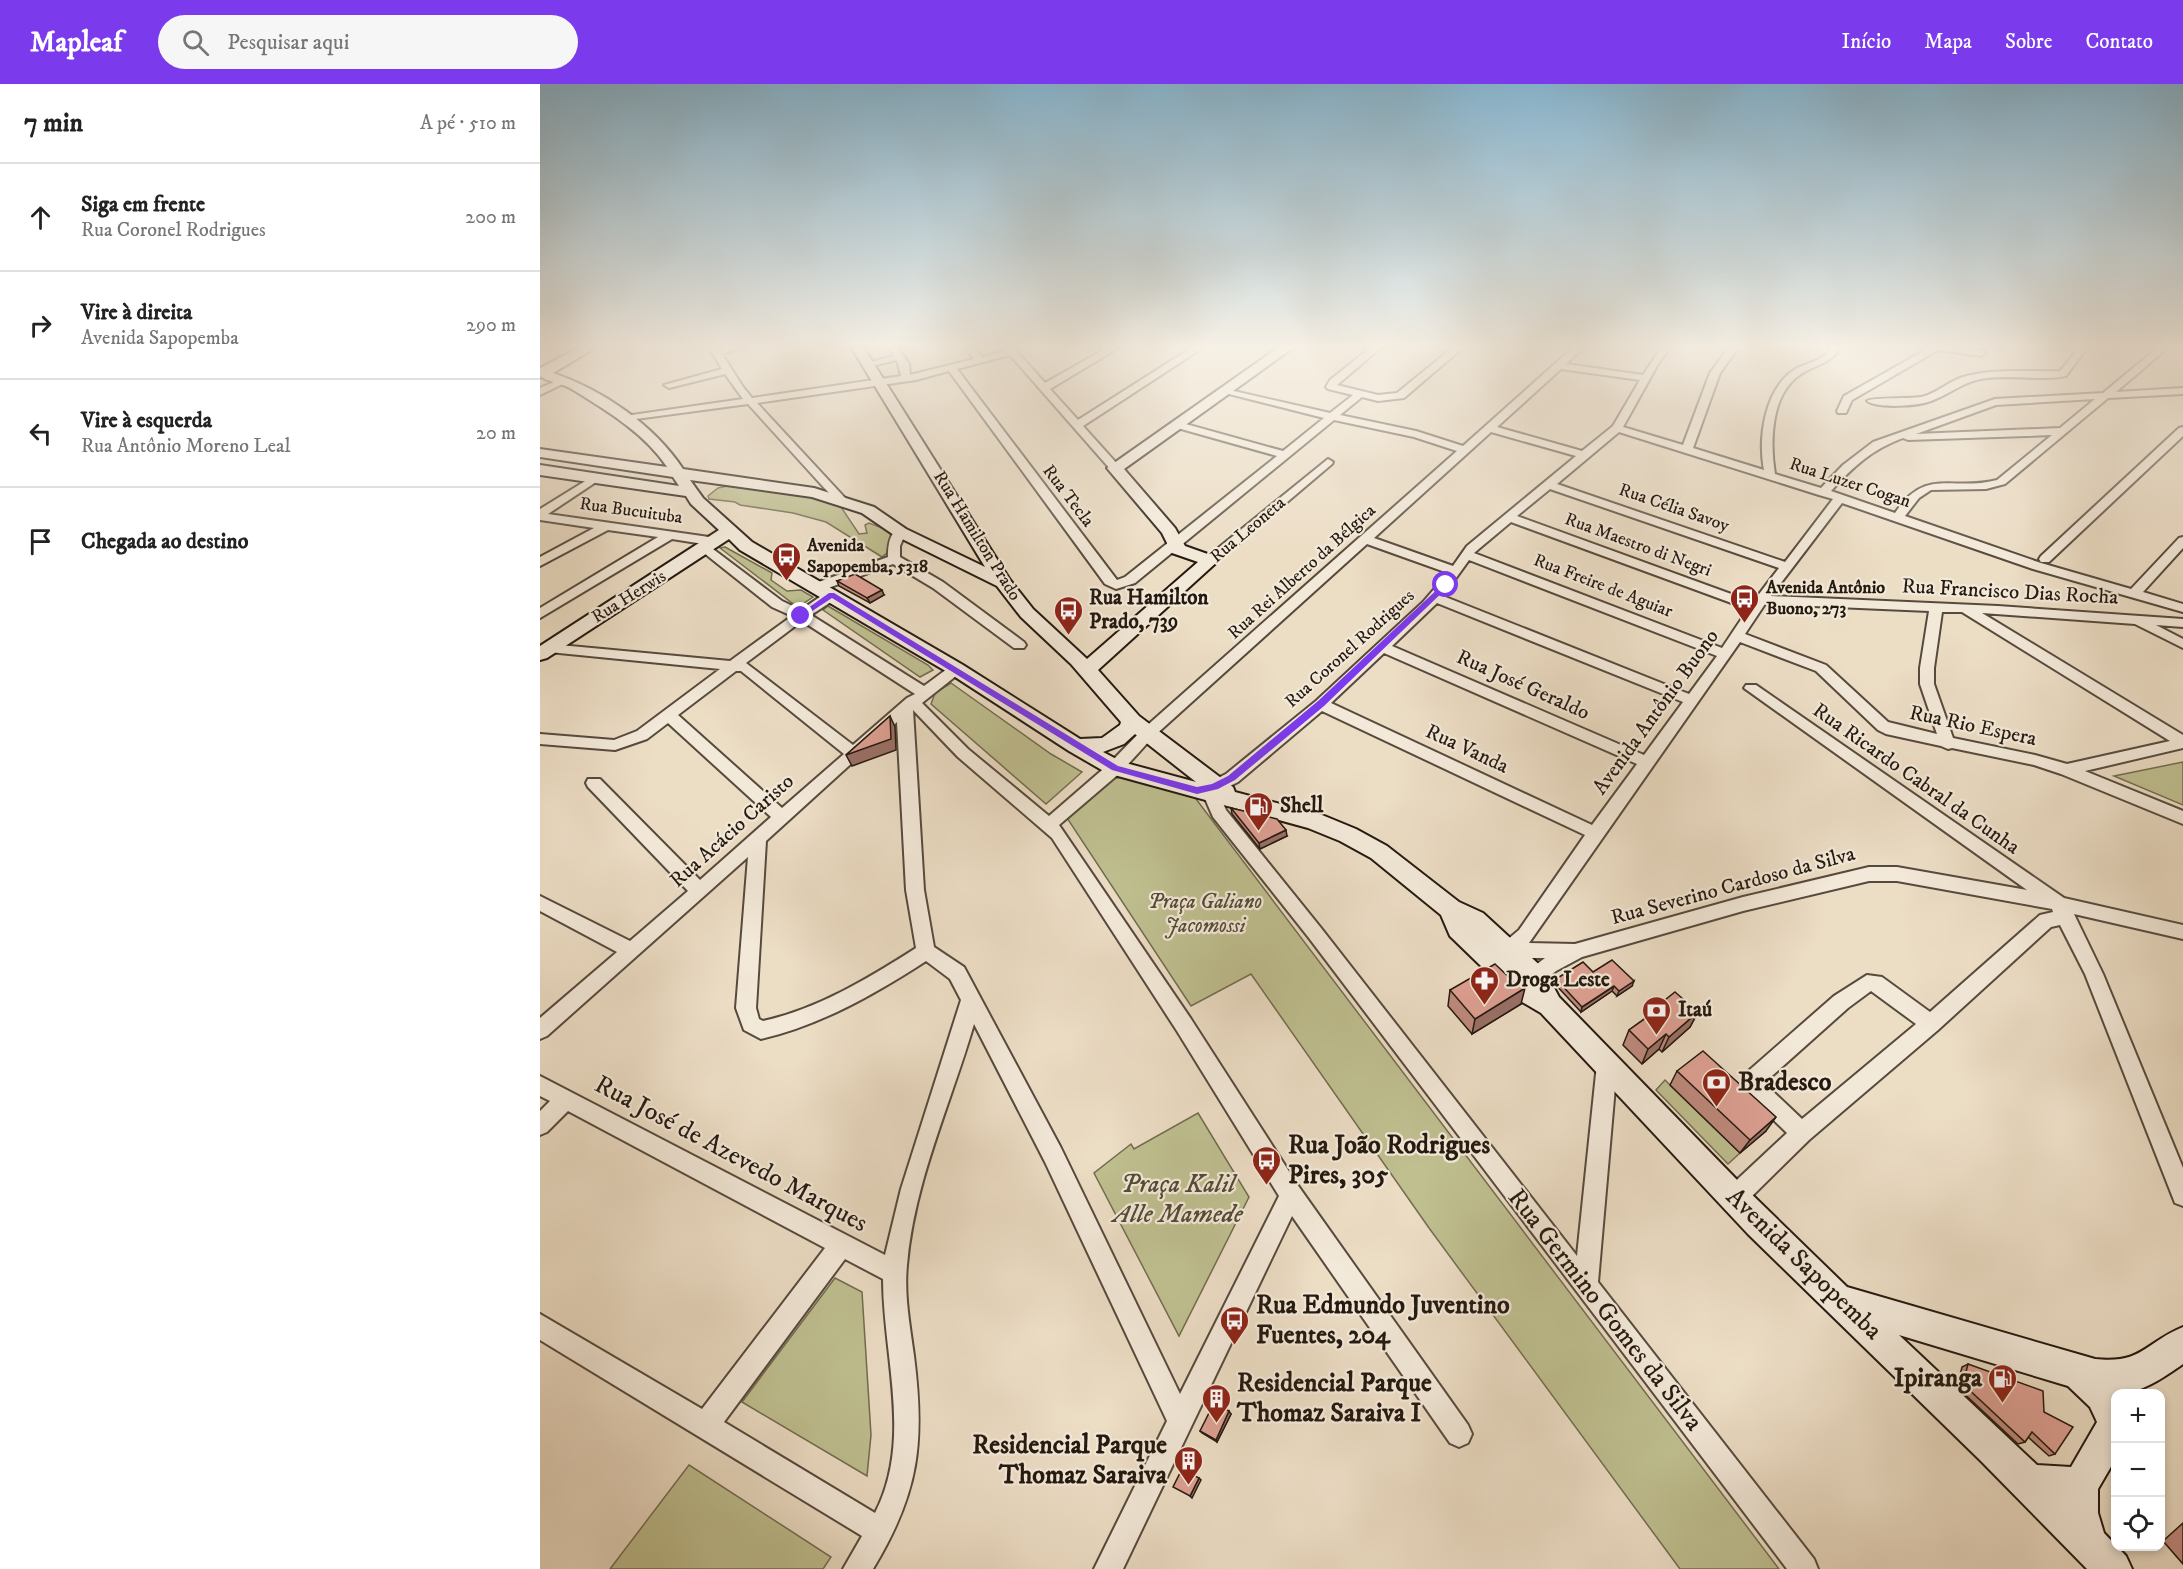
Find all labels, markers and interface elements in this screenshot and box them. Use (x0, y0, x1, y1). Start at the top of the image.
search box (158, 15, 578, 69)
text: Mapleaf (30, 25, 122, 60)
icon: search (179, 26, 212, 59)
text: Pesquisar aqui (227, 29, 349, 56)
text: Início (1842, 29, 1891, 55)
text: Mapa (1924, 29, 1972, 55)
text: Sobre (2005, 29, 2052, 55)
text: Contato (2085, 29, 2153, 55)
text: 7 min (24, 107, 83, 140)
text: A pé · 510 m (420, 111, 516, 136)
text: Siga em frente (81, 191, 205, 218)
icon: ahead (24, 201, 57, 234)
text: 200 m (465, 205, 516, 230)
text: Rua Coronel Rodrigues (81, 218, 266, 243)
text: Vire à direita (81, 299, 192, 326)
icon: right (24, 309, 57, 342)
text: 290 m (466, 313, 516, 338)
text: Avenida Sapopemba (81, 326, 239, 351)
text: Vire à esquerda (81, 407, 212, 434)
icon: left (24, 417, 57, 450)
text: 20 m (476, 421, 516, 446)
text: Rua Antônio Moreno Leal (81, 434, 291, 459)
street label: Rua Luzer Cogan (1787, 453, 1914, 513)
street label: Rua Tecla (1037, 461, 1099, 532)
street label: Rua Hamilton Prado (928, 467, 1026, 605)
street label: Rua Célia Savoy (1616, 479, 1733, 537)
street label: Rua Leoneta (1206, 492, 1290, 568)
street label: Rua Bucuituba (578, 493, 684, 529)
street label: Rua Rei Alberto da Bélgica (1224, 500, 1381, 644)
street label: Rua Maestro di Negri (1562, 508, 1714, 582)
icon: arrive (24, 525, 57, 558)
text: Chegada ao destino (81, 528, 248, 555)
place label: Avenida Sapopemba, 5318 (806, 535, 928, 578)
bus stop icon: Avenida Sapopemba, 5318 (770, 540, 802, 582)
street label: Rua Freire de Aguiar (1530, 549, 1676, 623)
street label: Rua Herwis (588, 566, 670, 628)
route start (1432, 571, 1458, 597)
street label: Rua Francisco Dias Rocha (1901, 573, 2119, 611)
place label: Avenida Antônio Buono, 273 (1765, 577, 1885, 620)
bus stop icon: Avenida Antônio Buono, 273 (1729, 582, 1761, 624)
place label: Rua Hamilton Prado, 739 (1089, 585, 1209, 635)
street label: Rua Coronel Rodrigues (1281, 585, 1419, 713)
bus stop icon: Rua Hamilton Prado, 739 (1052, 594, 1084, 636)
route end (787, 602, 813, 628)
street label: Avenida Antônio Buono (1587, 624, 1725, 800)
street label: Rua José Geraldo (1452, 644, 1594, 726)
street label: Rua Ricardo Cabral da Cunha (1807, 698, 2025, 861)
street label: Rua Rio Espera (1907, 700, 2039, 752)
street label: Rua Vanda (1421, 718, 1513, 780)
street label: Rua Acácio Caristo (665, 768, 799, 894)
fuel station icon: Shell (1243, 790, 1275, 832)
place label: Shell (1280, 793, 1324, 819)
street label: Rua Severino Cardoso da Silva (1608, 841, 1858, 931)
park label: Praça Galiano Jacomossi (1148, 889, 1262, 939)
pharmacy icon: Droga Leste (1469, 964, 1501, 1006)
place label: Droga Leste (1506, 967, 1610, 993)
bank icon: Itaú (1641, 994, 1673, 1036)
place label: Itaú (1678, 997, 1712, 1023)
bank icon: Bradesco (1701, 1066, 1733, 1108)
place label: Bradesco (1738, 1066, 1832, 1099)
street label: Rua José de Azevedo Marques (589, 1068, 873, 1240)
place label: Rua João Rodrigues Pires, 305 (1288, 1129, 1490, 1192)
bus stop icon: Rua João Rodrigues Pires, 305 (1251, 1144, 1283, 1186)
park label: Praça Kalil Alle Mamede (1110, 1168, 1244, 1231)
street label: Avenida Sapopemba (1719, 1181, 1889, 1347)
street label: Rua Germino Gomes da Silva (1500, 1182, 1710, 1438)
place label: Rua Edmundo Juventino Fuentes, 204 (1256, 1289, 1510, 1352)
bus stop icon: Rua Edmundo Juventino Fuentes, 204 (1219, 1304, 1251, 1346)
place label: Ipiranga (1894, 1362, 1983, 1395)
fuel station icon: Ipiranga (1987, 1362, 2019, 1404)
place label: Residencial Parque Thomaz Saraiva I (1236, 1367, 1432, 1430)
building icon: Residencial Parque Thomaz Saraiva I (1200, 1382, 1232, 1424)
map controls (2111, 1389, 2165, 1551)
button: + (2111, 1389, 2165, 1443)
place label: Residencial Parque Thomaz Saraiva (972, 1429, 1168, 1492)
button: − (2111, 1443, 2165, 1497)
building icon: Residencial Parque Thomaz Saraiva (1172, 1444, 1204, 1486)
button: locate (2111, 1497, 2165, 1551)

